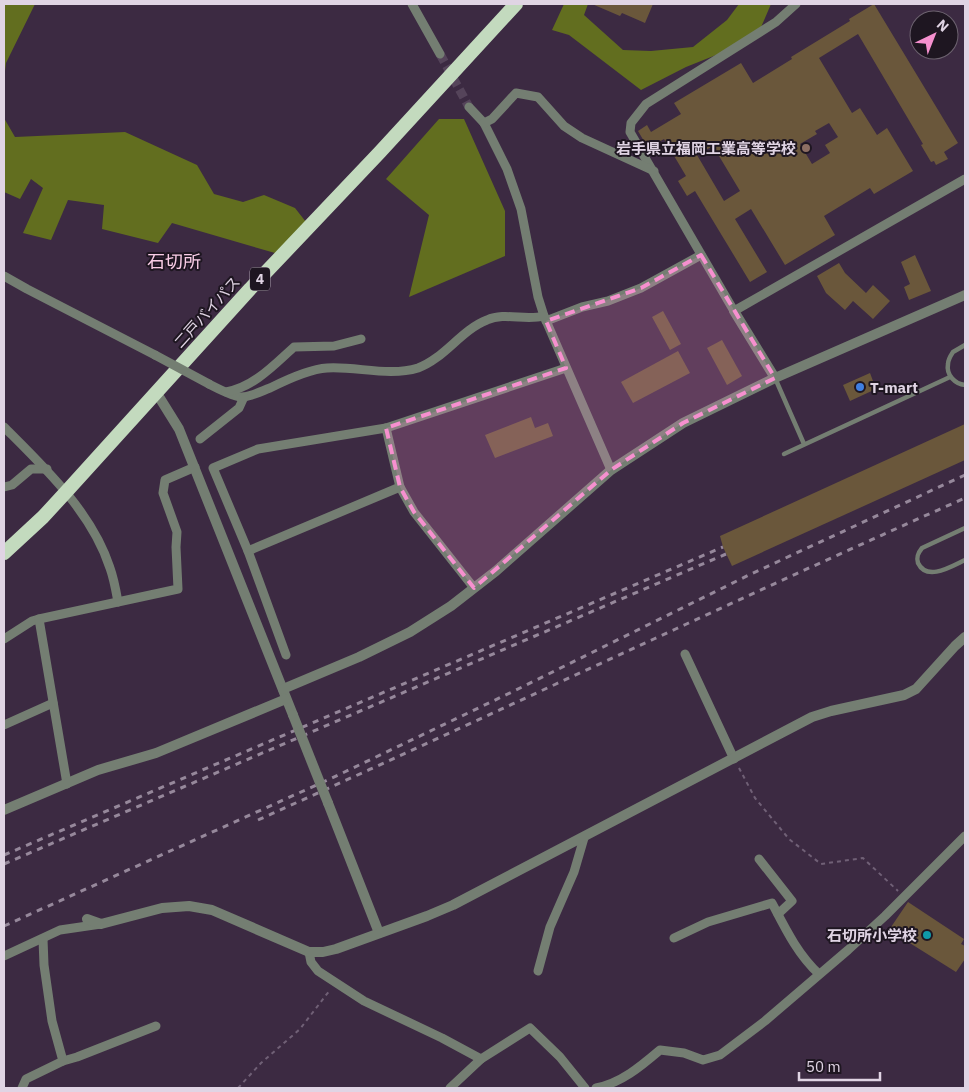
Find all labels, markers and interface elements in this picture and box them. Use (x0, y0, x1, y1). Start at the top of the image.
north arrow (909, 10, 959, 60)
text: N (933, 15, 953, 36)
place label: 岩手県立福岡工業高等学校 (616, 139, 796, 158)
marker: 岩手県立福岡工業高等学校 (800, 142, 812, 154)
district label: 石切所 (147, 250, 201, 273)
road number: 4 (250, 268, 270, 290)
street label: 二戸バイパス (170, 272, 244, 352)
place label: T-mart (870, 378, 918, 397)
marker: T-mart (854, 381, 866, 393)
place label: 石切所小学校 (827, 926, 917, 945)
marker: 石切所小学校 (921, 929, 933, 941)
scale bar (799, 1050, 880, 1082)
text: 50 m (806, 1057, 841, 1076)

